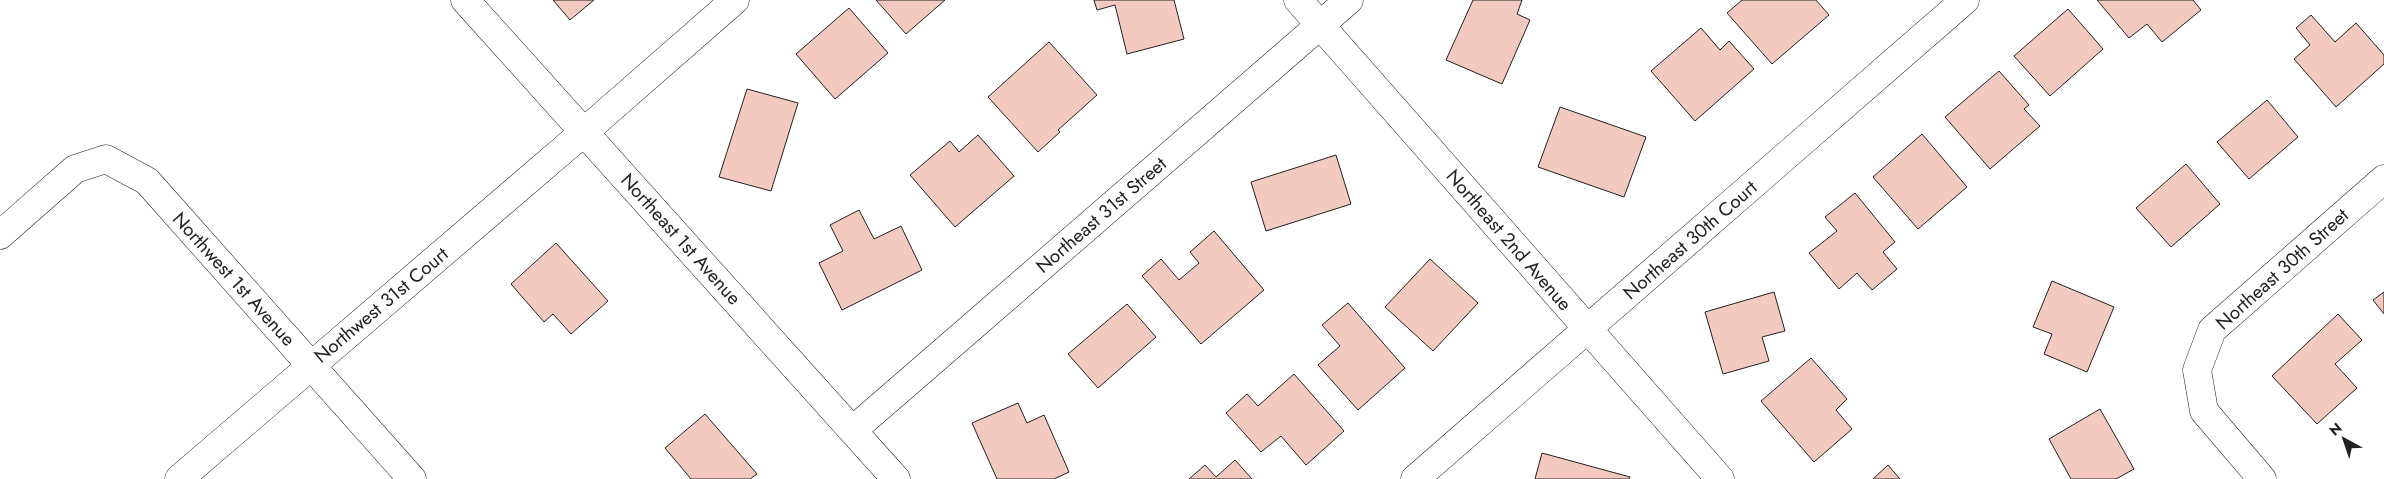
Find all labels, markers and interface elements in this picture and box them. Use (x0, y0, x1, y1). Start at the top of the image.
street label: Northeast 31st Street (1030, 150, 1173, 279)
street label: Northeast 2nd Avenue (1440, 163, 1578, 317)
street label: Northeast 1st Avenue (615, 167, 748, 311)
street label: Northeast 30th Court (1617, 174, 1763, 306)
street label: Northeast 30th Street (2210, 202, 2355, 336)
street label: Northwest 1st Avenue (166, 206, 302, 352)
street label: Northwest 31st Court (308, 240, 454, 369)
north arrow (2319, 414, 2369, 464)
text: N (2325, 418, 2346, 440)

